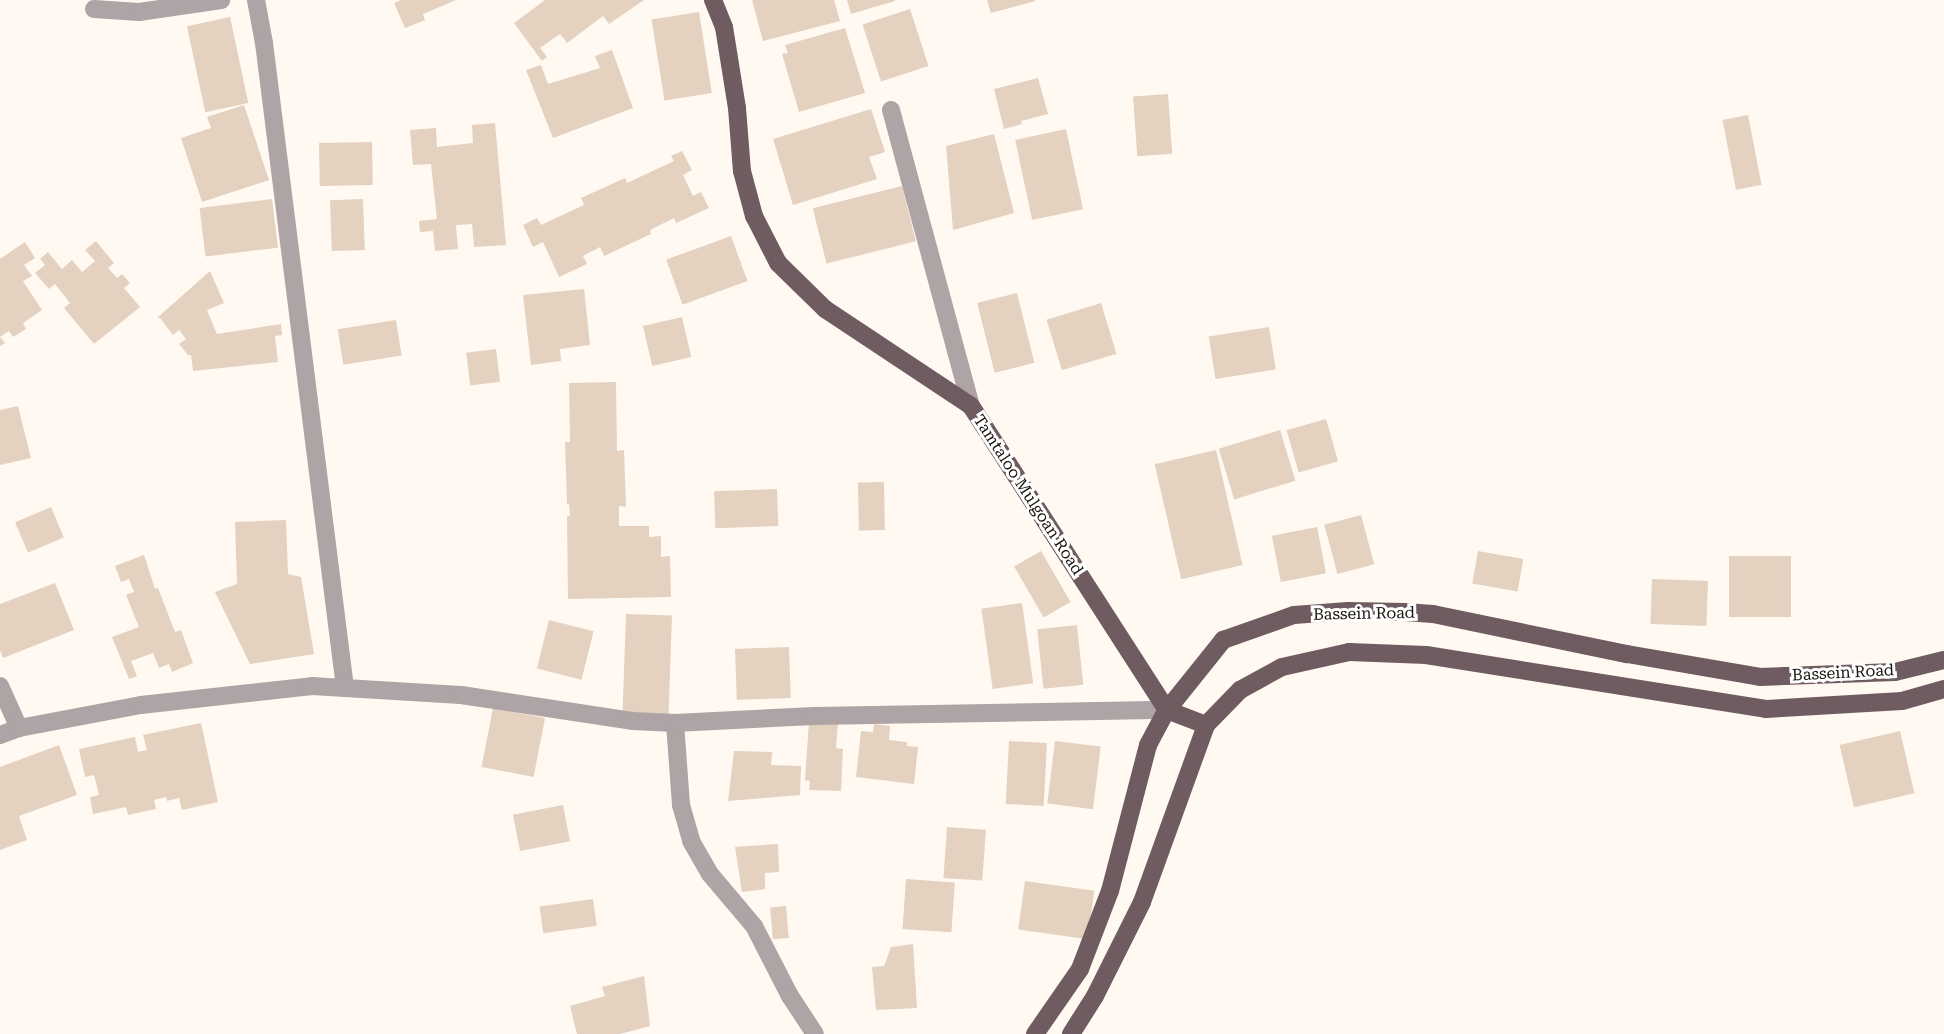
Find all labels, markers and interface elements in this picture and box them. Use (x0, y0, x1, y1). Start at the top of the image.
street label: Tamtaloo Mulgoan Road (969, 411, 1087, 579)
street label: Bassein Road (1313, 604, 1415, 624)
street label: Bassein Road (1792, 661, 1894, 685)

